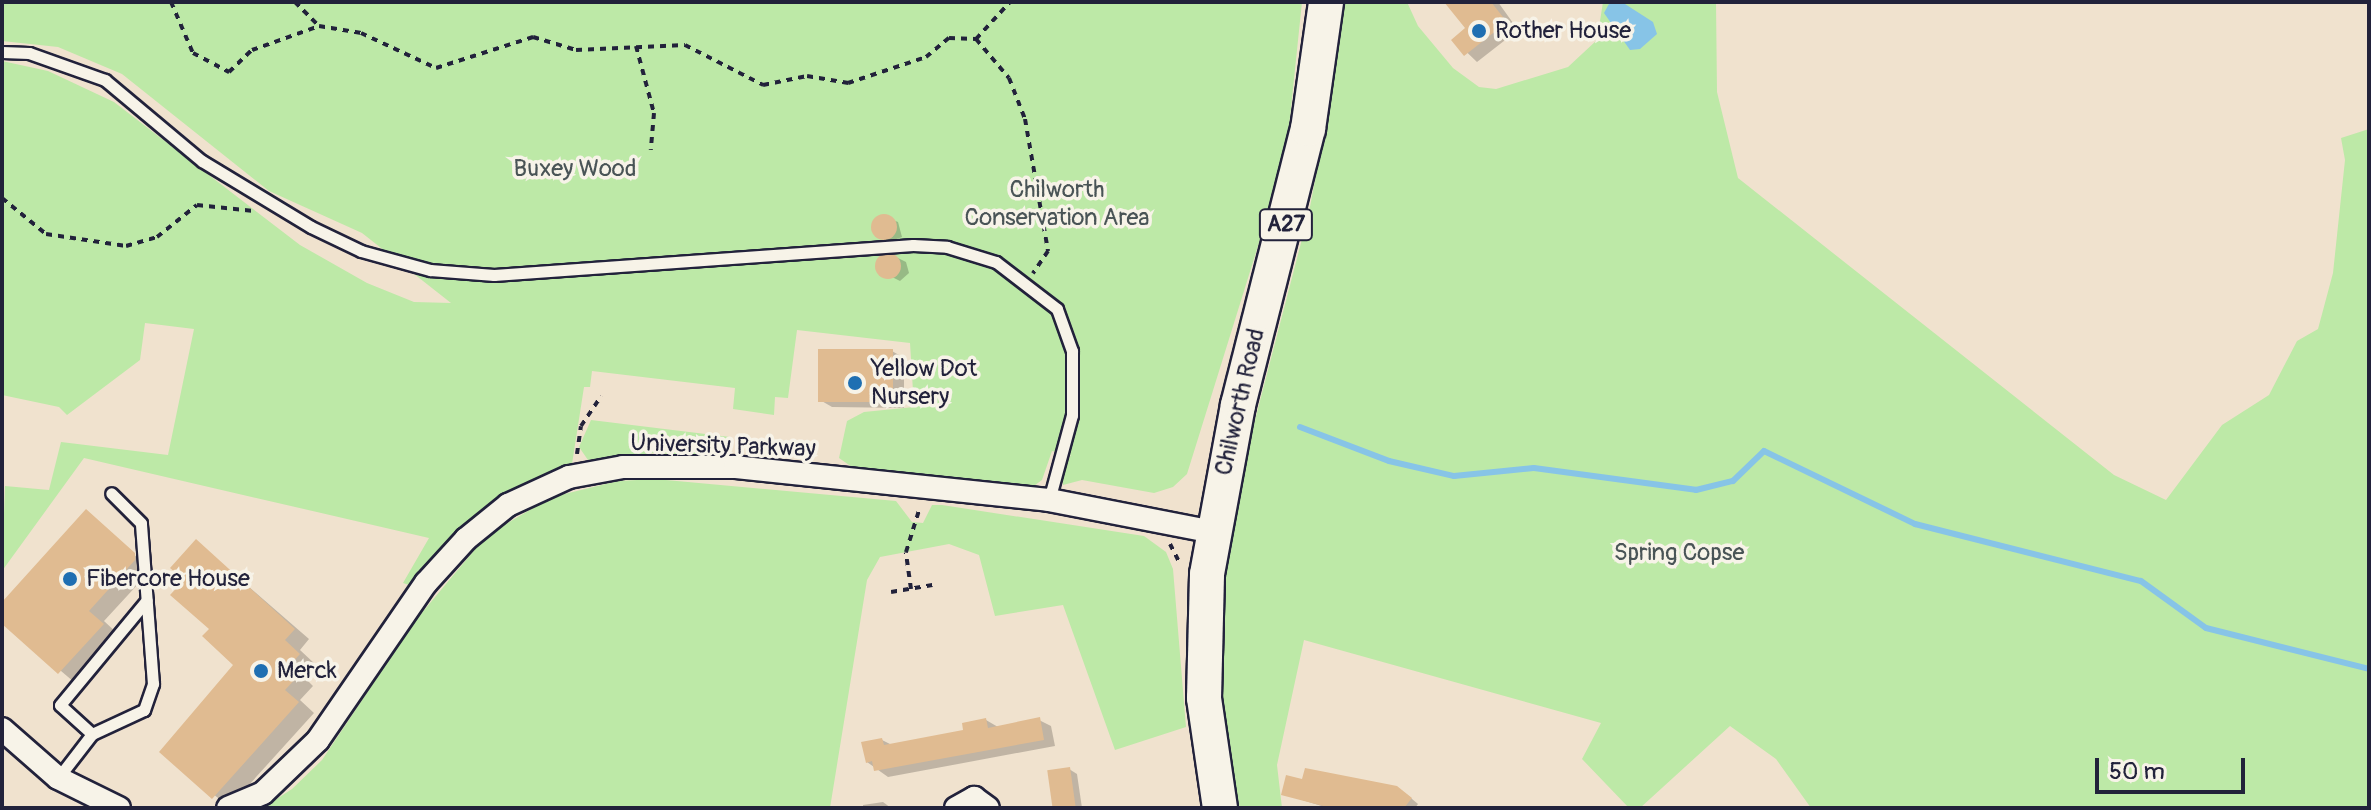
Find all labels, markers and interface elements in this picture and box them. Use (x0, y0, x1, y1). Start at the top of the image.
place label: Rother House (1495, 17, 1631, 45)
marker: Rother House (1470, 22, 1488, 40)
park label: Buxey Wood (514, 155, 636, 183)
park label: Chilworth Conservation Area (965, 176, 1149, 232)
road number: A27 (1258, 207, 1314, 243)
street label: Chilworth Road (1209, 326, 1271, 478)
place label: Yellow Dot Nursery (871, 355, 977, 411)
marker: Yellow Dot Nursery (846, 374, 864, 392)
street label: University Parkway (630, 428, 816, 464)
park label: Spring Copse (1614, 539, 1744, 567)
place label: Fibercore House (86, 565, 250, 593)
marker: Fibercore House (61, 570, 79, 588)
place label: Merck (277, 657, 337, 685)
marker: Merck (252, 662, 270, 680)
scale bar (2099, 742, 2249, 792)
text: 50 m (2109, 757, 2165, 786)

